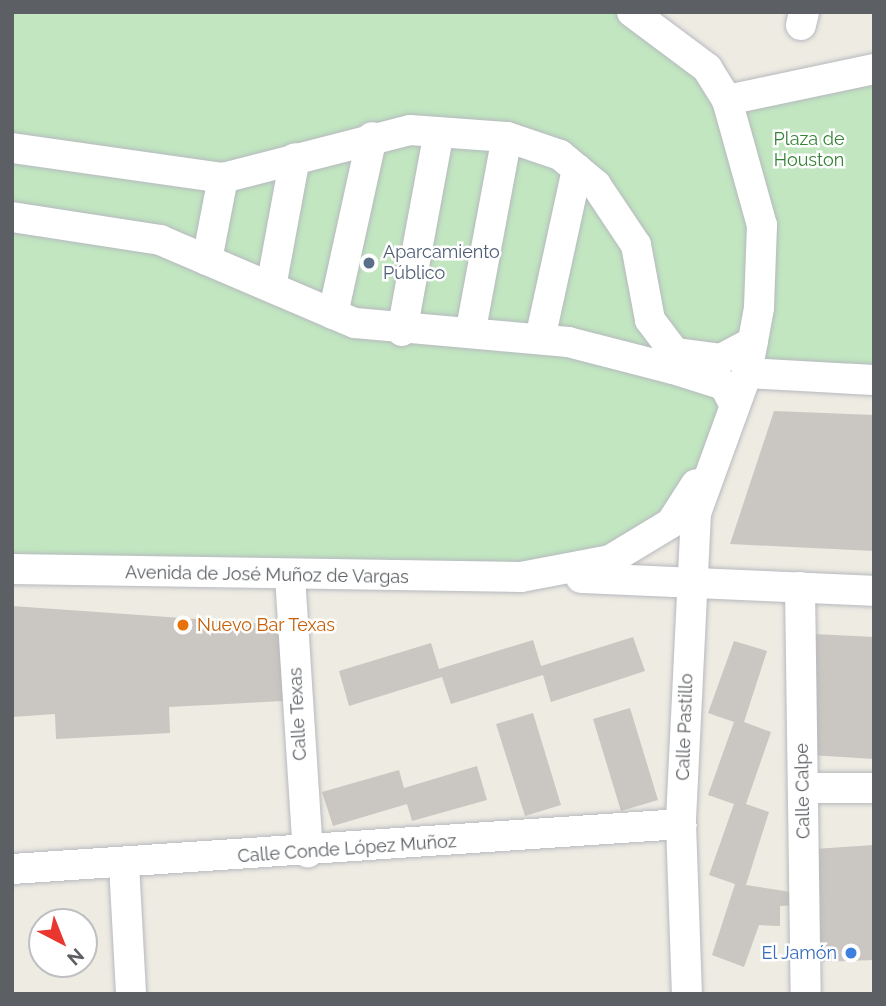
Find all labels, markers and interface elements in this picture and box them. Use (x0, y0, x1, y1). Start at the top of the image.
park label: Plaza de Houston (774, 129, 844, 172)
place label: Aparcamiento Público (383, 242, 500, 284)
marker: Aparcamiento Público (361, 255, 377, 271)
street label: Avenida de José Muñoz de Vargas (124, 562, 410, 588)
place label: Nuevo Bar Texas (197, 614, 336, 636)
marker: Nuevo Bar Texas (175, 617, 191, 633)
street label: Calle Texas (285, 667, 311, 761)
street label: Calle Pastillo (672, 673, 698, 781)
street label: Calle Calpe (791, 743, 815, 839)
street label: Calle Conde López Muñoz (237, 831, 457, 867)
north arrow (28, 908, 98, 978)
place label: El Jamón (760, 942, 837, 964)
text: N (63, 944, 88, 970)
marker: El Jamón (843, 945, 859, 961)

